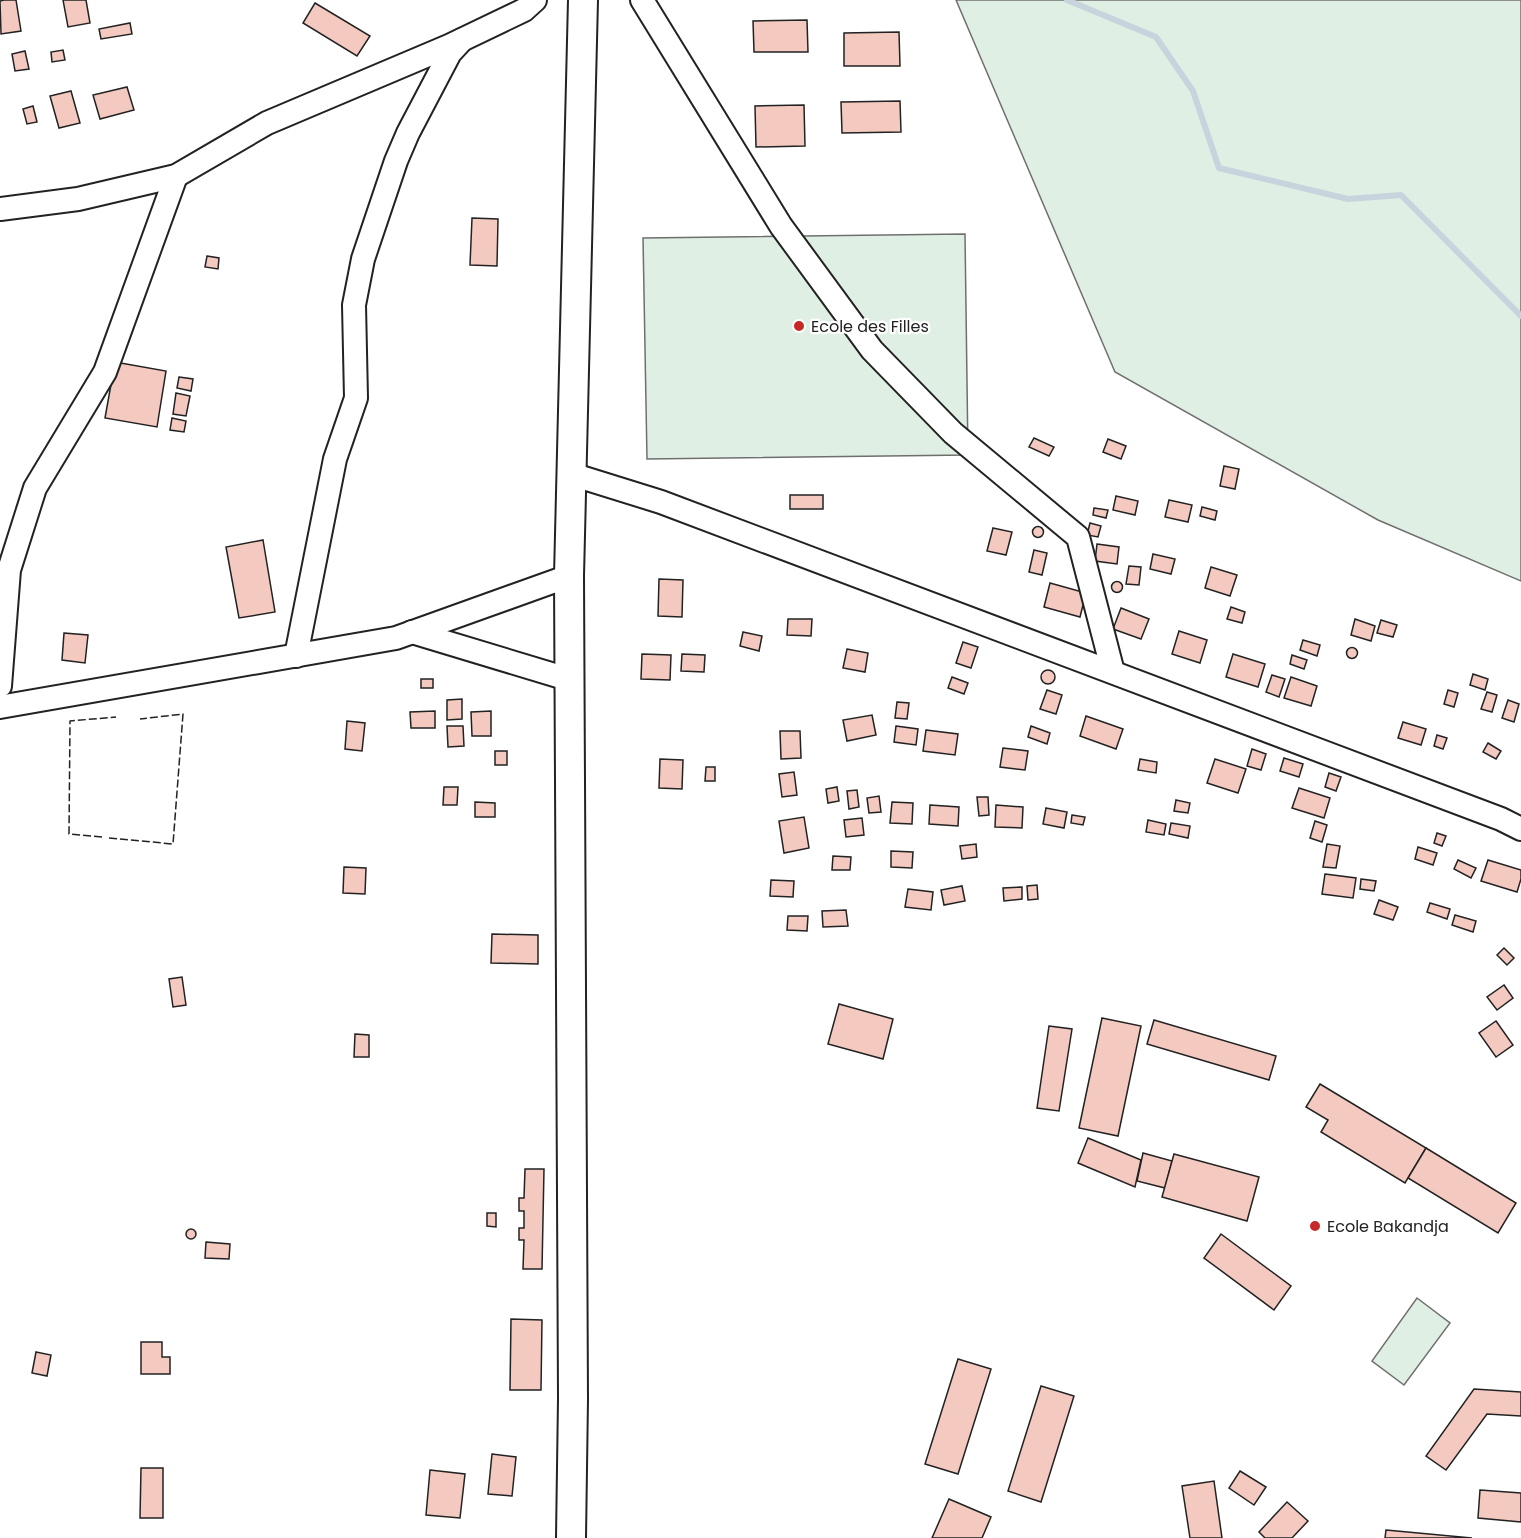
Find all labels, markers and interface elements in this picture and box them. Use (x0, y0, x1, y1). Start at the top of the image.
place label: Ecole des Filles (811, 315, 929, 338)
marker: Ecole des Filles (792, 319, 806, 333)
place label: Ecole Bakandja (1327, 1215, 1449, 1238)
marker: Ecole Bakandja (1308, 1219, 1322, 1233)

